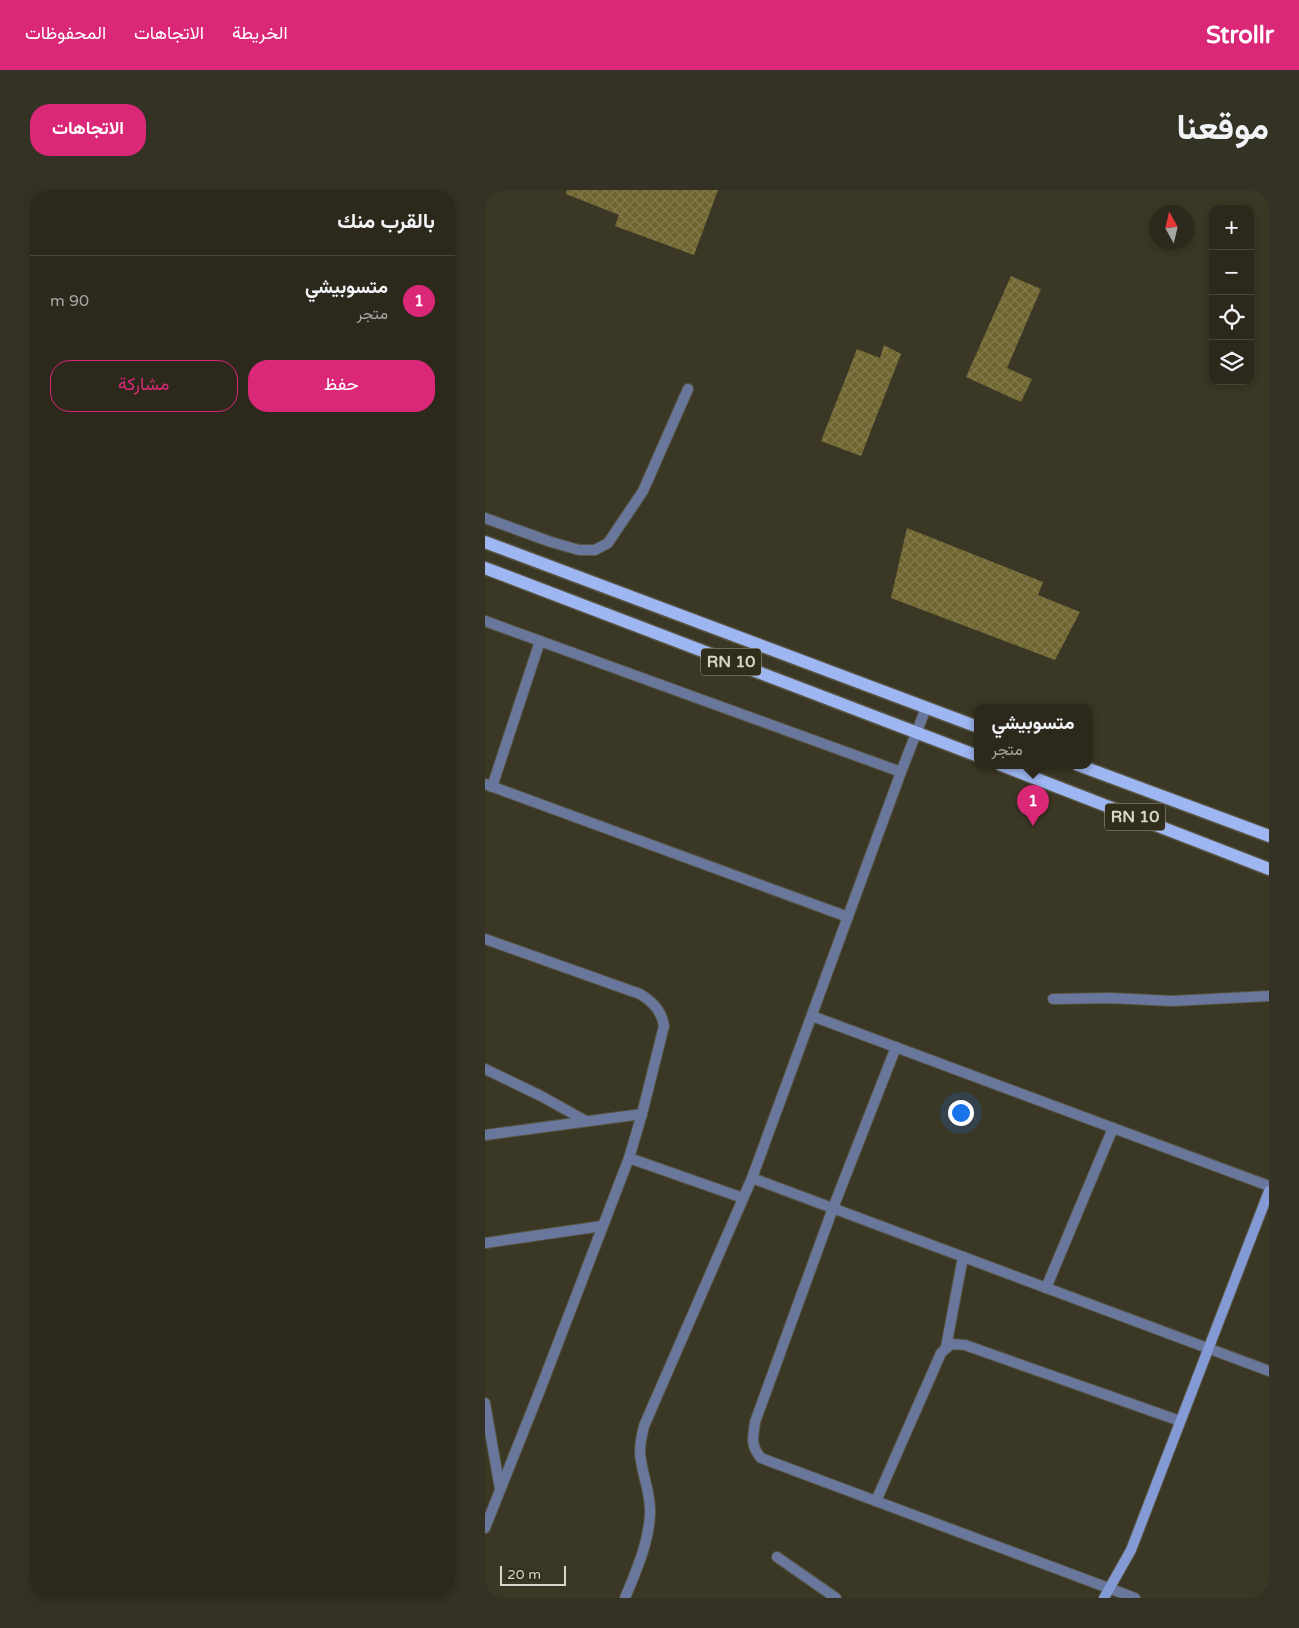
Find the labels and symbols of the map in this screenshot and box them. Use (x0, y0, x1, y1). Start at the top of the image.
north arrow (1149, 205, 1194, 250)
road number: RN 10 (701, 648, 761, 676)
pin: 1 (1017, 785, 1049, 826)
road number: RN 10 (1105, 804, 1165, 830)
your location (948, 1100, 974, 1126)
scale bar (500, 1563, 566, 1586)

